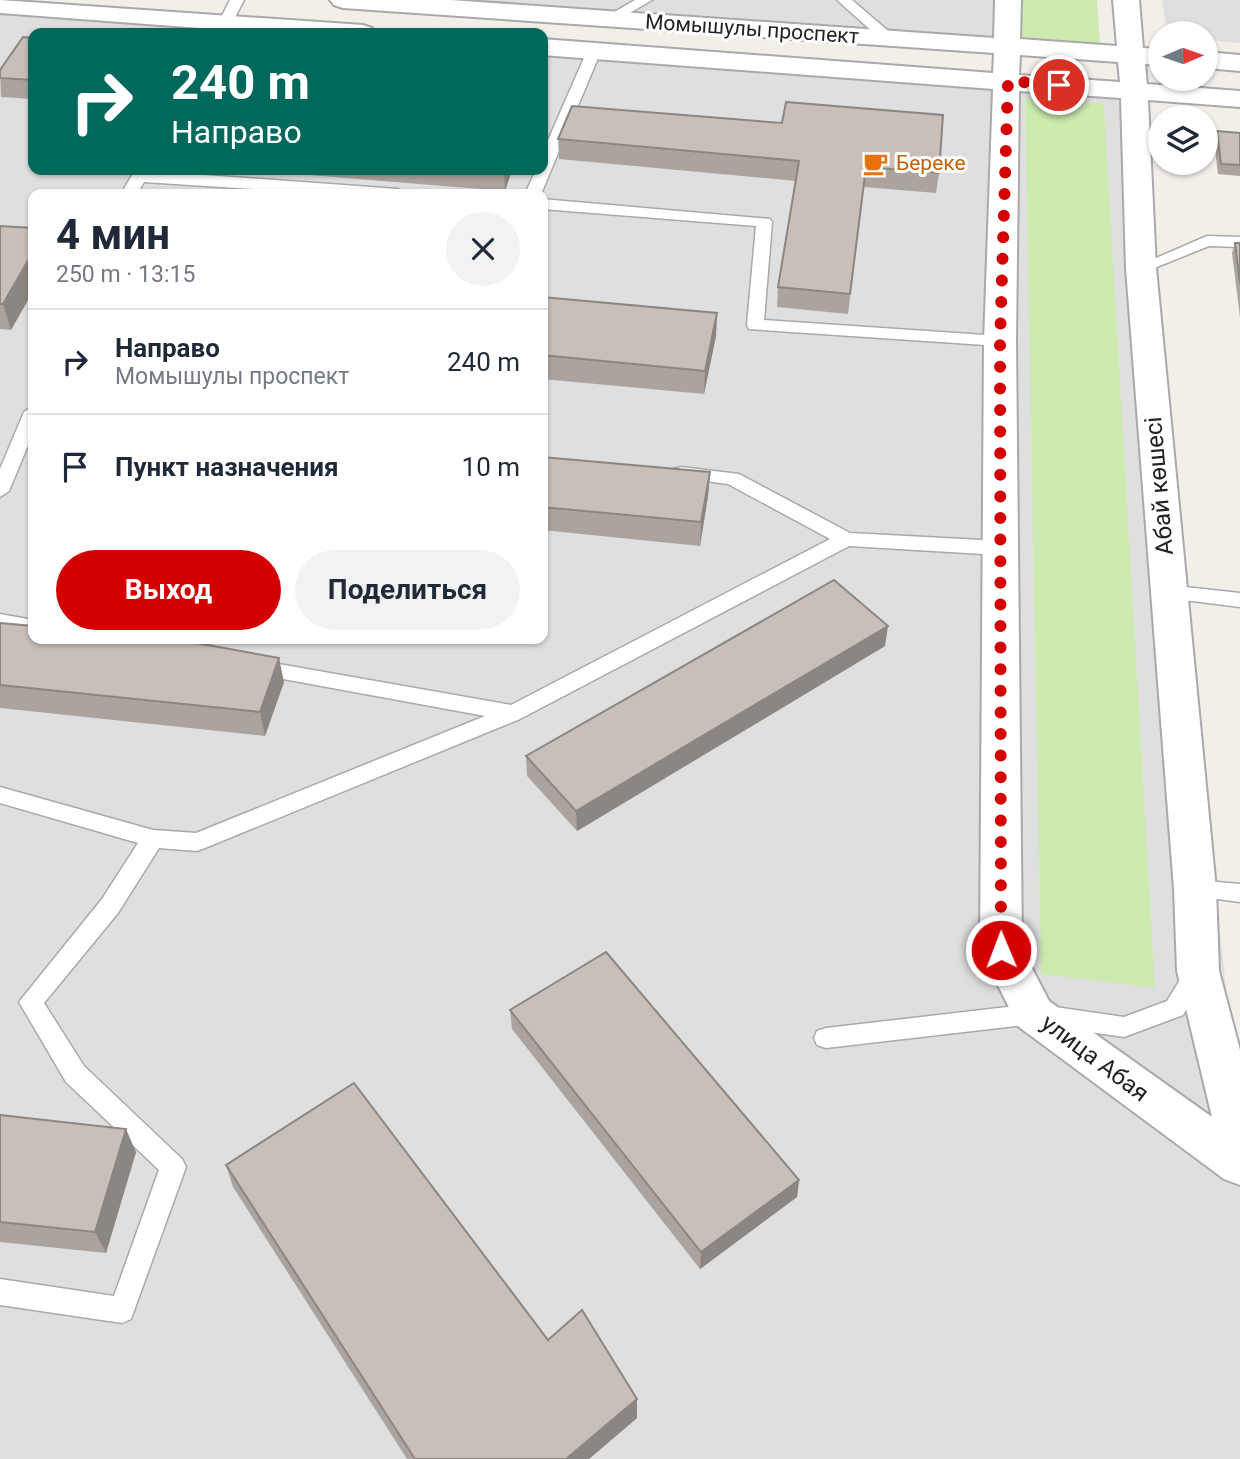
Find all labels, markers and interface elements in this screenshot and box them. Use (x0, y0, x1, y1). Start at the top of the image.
street label: Момышулы проспект (644, 10, 860, 48)
north arrow (1148, 21, 1218, 91)
map controls (1148, 21, 1218, 175)
text: 240 m (171, 54, 310, 111)
pin (1029, 55, 1089, 115)
icon: right (56, 56, 147, 147)
icon: arrive (1040, 66, 1078, 104)
button: layers (1148, 105, 1218, 175)
text: Направо (171, 113, 302, 151)
cafe icon: Береке (862, 149, 890, 177)
place label: Береке (896, 151, 966, 175)
text: 4 мин (56, 210, 170, 259)
button: close (446, 212, 520, 286)
text: 250 m · 13:15 (56, 261, 195, 288)
text: Направо (115, 333, 220, 363)
icon: right (56, 343, 94, 381)
text: 240 m (447, 347, 520, 377)
text: Момышулы проспект (115, 363, 349, 390)
street label: Абай көшесі (1139, 416, 1179, 556)
icon: arrive (56, 448, 94, 486)
text: Пункт назначения (115, 452, 339, 482)
text: 10 m (462, 452, 520, 482)
button: Выход (56, 550, 281, 630)
button: Поделиться (295, 550, 520, 630)
position arrow (964, 913, 1038, 987)
street label: улица Абая (1036, 1009, 1154, 1107)

